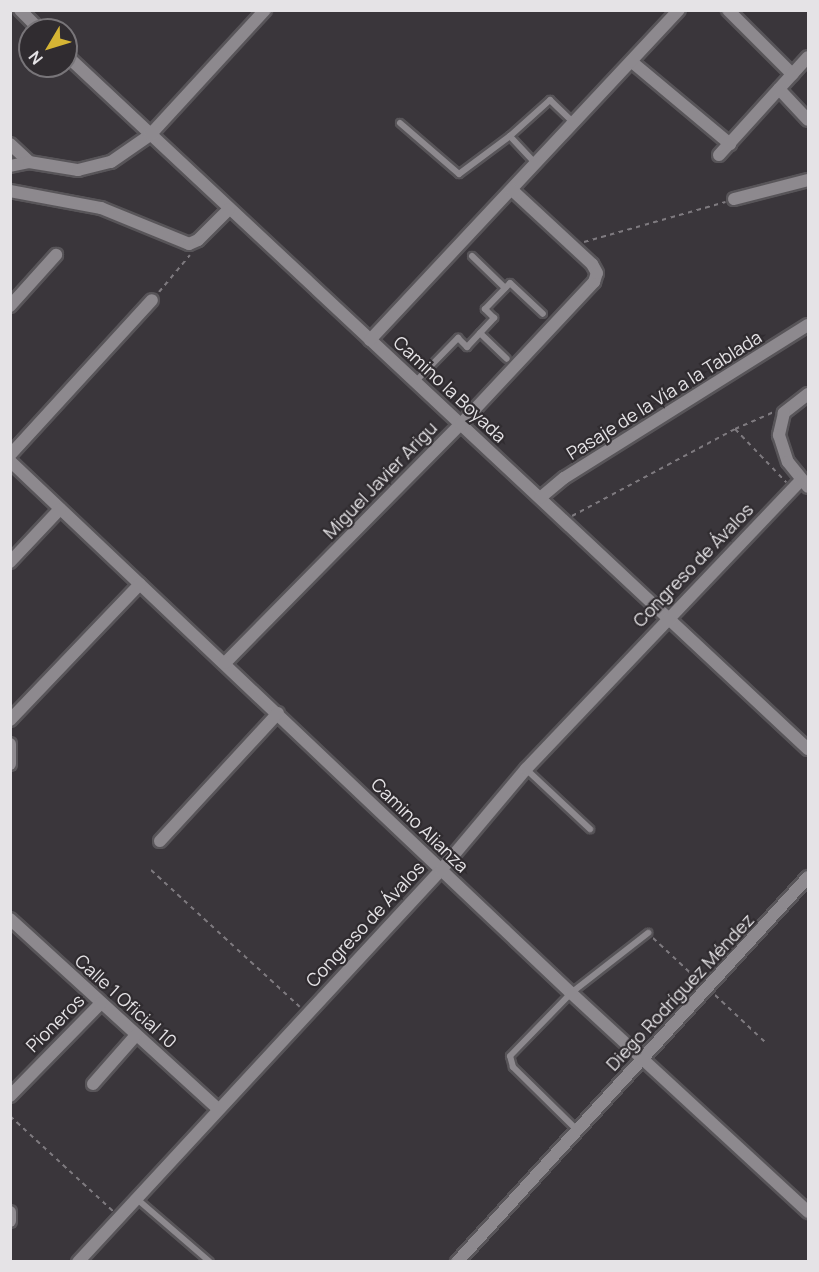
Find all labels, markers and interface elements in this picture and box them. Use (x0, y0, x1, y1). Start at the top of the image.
north arrow (18, 18, 78, 78)
text: N (23, 47, 48, 69)
street label: Pasaje de la Vía a la Tablada (563, 326, 765, 464)
street label: Camino la Boyada (389, 331, 511, 447)
street label: Miguel Javier Arigu (319, 417, 441, 543)
street label: Congreso de Ávalos (628, 499, 758, 631)
street label: Camino Alianza (367, 773, 473, 877)
street label: Congreso de Ávalos (301, 857, 429, 991)
street label: Diego Rodríguez Méndez (602, 909, 758, 1075)
street label: Calle 1 Oficial 10 (71, 950, 181, 1052)
street label: Pioneros (21, 989, 89, 1057)

